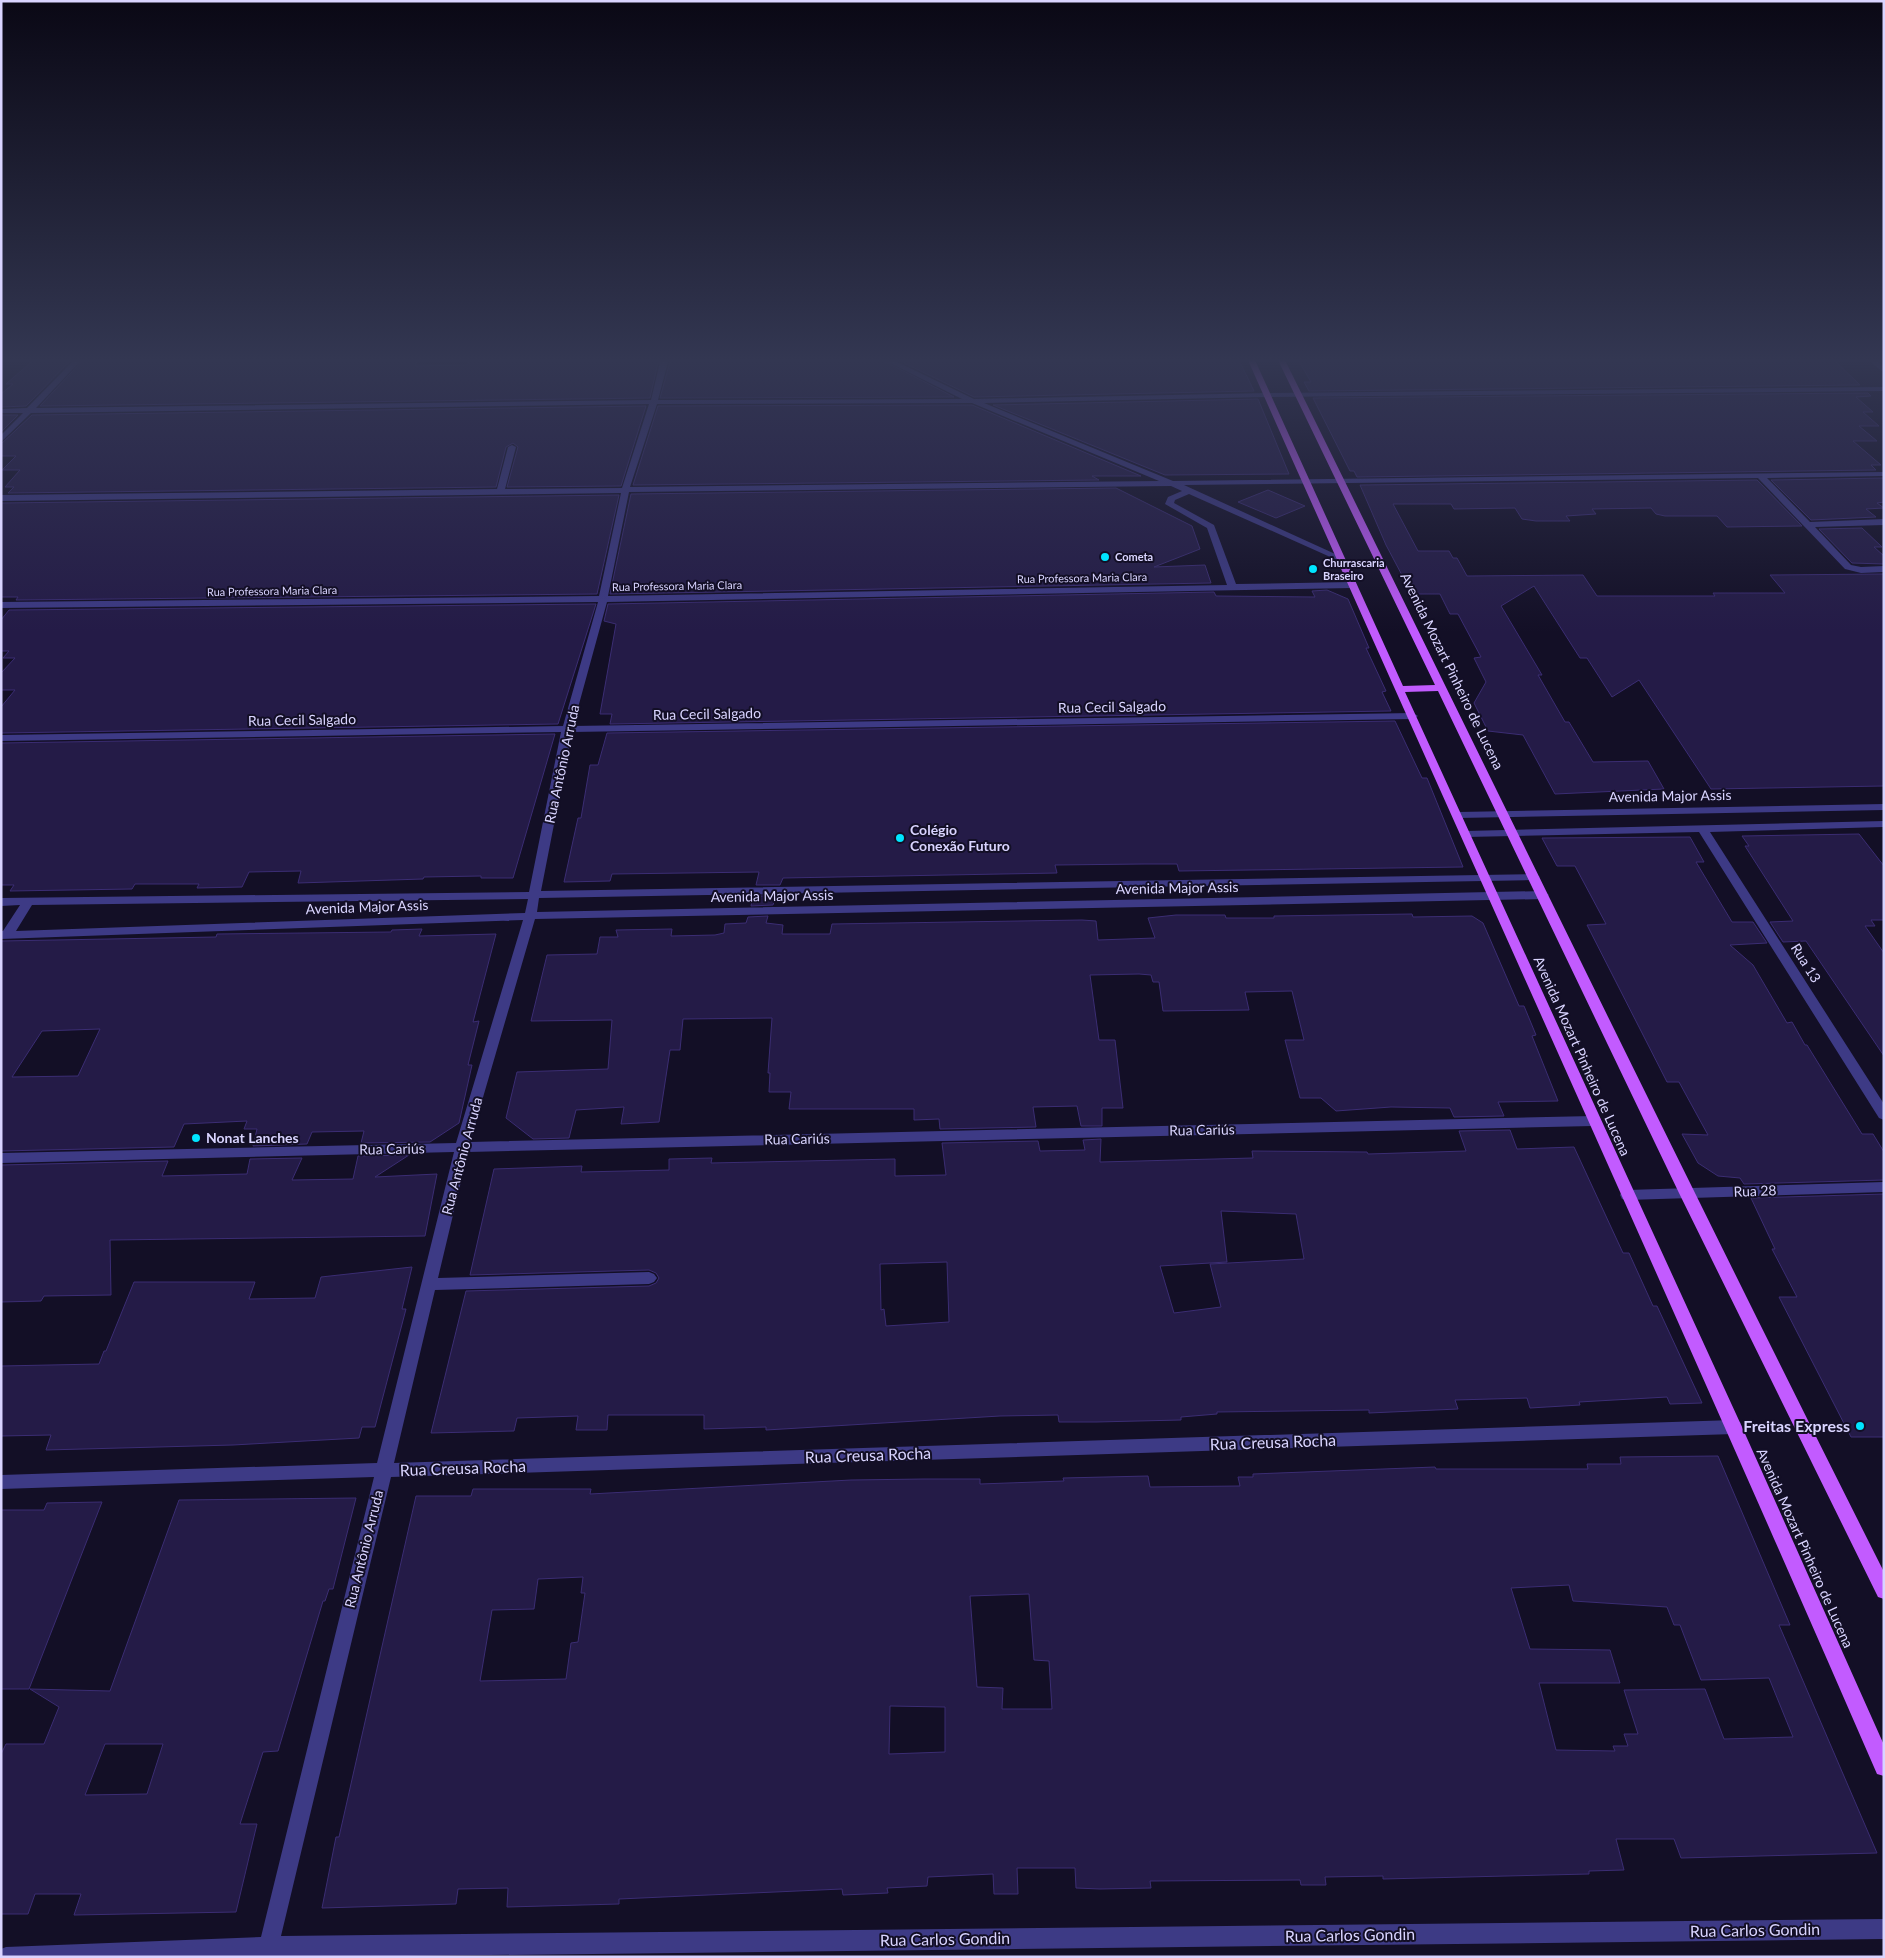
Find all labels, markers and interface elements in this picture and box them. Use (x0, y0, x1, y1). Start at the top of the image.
place label: Cometa (1115, 550, 1153, 563)
marker: Cometa (1099, 551, 1111, 563)
place label: Churrascaria Braseiro (1323, 556, 1385, 582)
marker: Churrascaria Braseiro (1307, 563, 1319, 575)
street label: Rua Professora Maria Clara (1017, 570, 1147, 585)
street label: Avenida Mozart Pinheiro de Lucena (1397, 570, 1508, 772)
street label: Rua Professora Maria Clara (612, 578, 742, 593)
street label: Rua Professora Maria Clara (207, 583, 337, 598)
street label: Rua Cecil Salgado (1058, 697, 1166, 716)
street label: Rua Antônio Arruda (541, 703, 582, 825)
street label: Rua Cecil Salgado (653, 704, 761, 723)
street label: Rua Cecil Salgado (248, 710, 356, 729)
street label: Avenida Major Assis (1608, 786, 1732, 805)
place label: Colégio Conexão Futuro (910, 821, 1010, 854)
marker: Colégio Conexão Futuro (894, 832, 906, 844)
street label: Avenida Major Assis (1115, 878, 1239, 897)
street label: Avenida Major Assis (710, 886, 834, 905)
street label: Avenida Major Assis (305, 896, 429, 917)
street label: Rua 13 (1788, 940, 1825, 986)
street label: Avenida Mozart Pinheiro de Lucena (1531, 953, 1634, 1158)
street label: Rua Antônio Arruda (438, 1095, 485, 1216)
street label: Rua Cariús (1169, 1120, 1235, 1139)
place label: Nonat Lanches (206, 1129, 299, 1146)
street label: Rua Cariús (764, 1129, 830, 1148)
marker: Nonat Lanches (190, 1132, 202, 1144)
street label: Rua Cariús (359, 1139, 425, 1158)
street label: Rua 28 (1733, 1181, 1777, 1200)
place label: Freitas Express (1743, 1416, 1850, 1435)
marker: Freitas Express (1854, 1420, 1866, 1432)
street label: Rua Creusa Rocha (1210, 1430, 1336, 1453)
street label: Rua Creusa Rocha (805, 1443, 931, 1466)
street label: Avenida Mozart Pinheiro de Lucena (1754, 1445, 1857, 1650)
street label: Rua Creusa Rocha (400, 1456, 526, 1479)
street label: Rua Antônio Arruda (341, 1488, 386, 1610)
street label: Rua Carlos Gondin (1690, 1919, 1820, 1940)
street label: Rua Carlos Gondin (1285, 1924, 1415, 1945)
street label: Rua Carlos Gondin (880, 1928, 1010, 1949)

